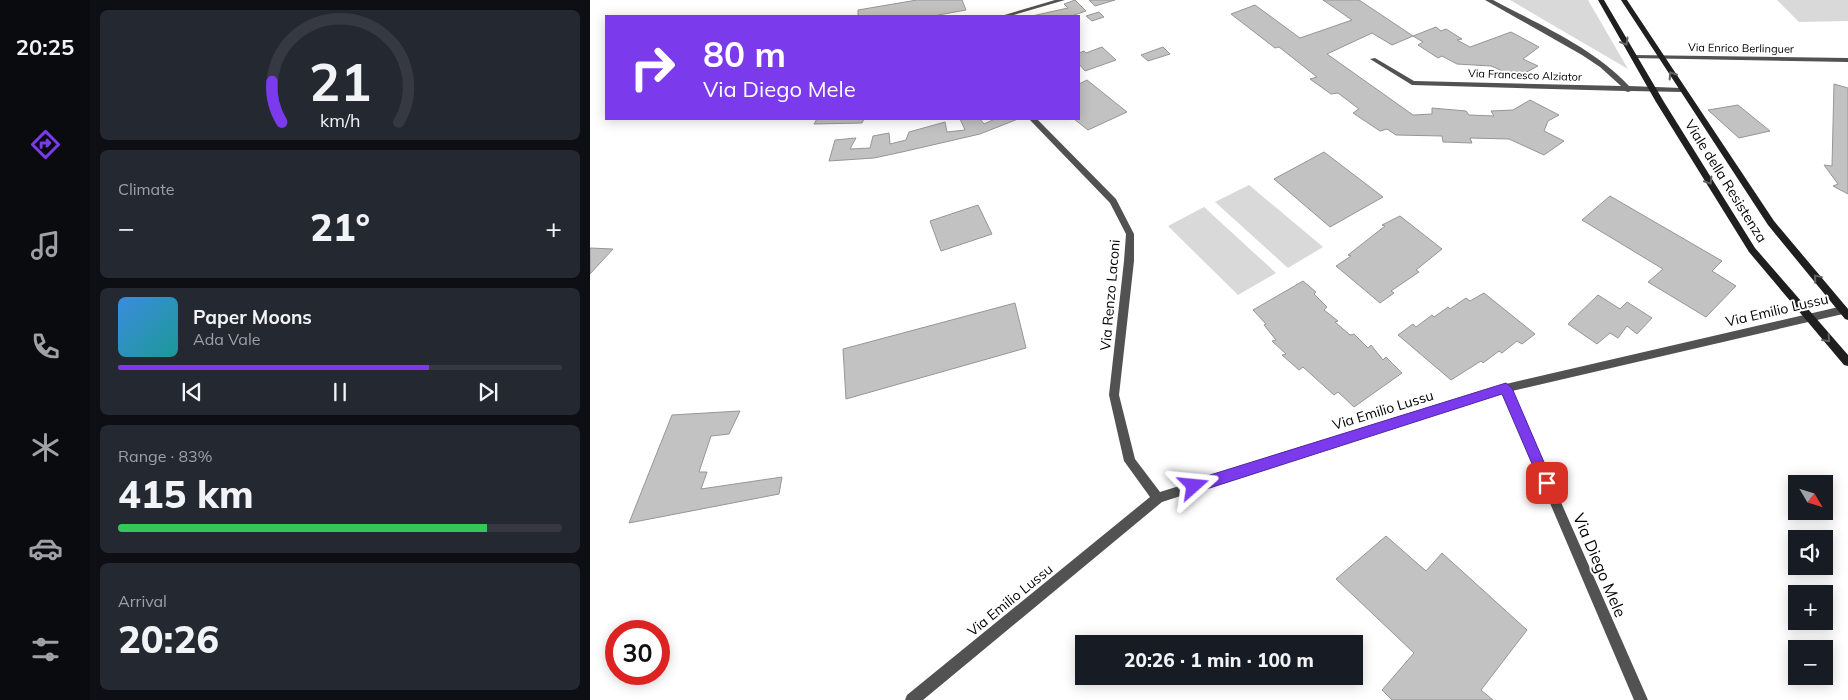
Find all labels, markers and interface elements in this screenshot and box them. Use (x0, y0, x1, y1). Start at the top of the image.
text: 80 m (703, 32, 786, 76)
text: 20:25 (16, 33, 74, 61)
icon: right (620, 35, 685, 100)
one-way arrow (1619, 37, 1629, 46)
street label: Via Enrico Berlinguer (1688, 40, 1794, 56)
text: 21 (309, 49, 371, 114)
street label: Via Francesco Alziator (1468, 66, 1582, 84)
one-way arrow (1669, 71, 1678, 80)
text: Via Diego Mele (703, 75, 856, 103)
text: km/h (320, 109, 360, 131)
street label: Viale della Resistenza (1681, 116, 1771, 246)
icon: directions (28, 127, 63, 162)
one-way arrow (1703, 176, 1713, 185)
text: Climate (118, 179, 174, 199)
text: 21° (310, 203, 370, 251)
text: − (118, 210, 135, 245)
text: + (545, 210, 562, 245)
icon: music (28, 228, 63, 263)
street label: Via Renzo Laconi (1096, 239, 1124, 351)
one-way arrow (1813, 275, 1822, 284)
street label: Via Emilio Lussu (1724, 289, 1830, 331)
text: Paper Moons (193, 305, 312, 329)
icon: phone (28, 329, 63, 364)
text: Ada Vale (193, 329, 260, 349)
one-way arrow (1821, 334, 1830, 343)
icon: previous (178, 378, 206, 406)
icon: pause (326, 378, 354, 406)
icon: next (474, 378, 502, 406)
street label: Via Emilio Lussu (1330, 386, 1436, 434)
icon: climate (28, 430, 63, 465)
text: Range · 83% (118, 446, 213, 466)
position arrow (1167, 459, 1219, 511)
pin (1526, 462, 1568, 504)
icon: arrive (1533, 469, 1561, 497)
text: 415 km (118, 470, 254, 518)
north arrow (1788, 475, 1832, 520)
map controls (1788, 475, 1833, 685)
street label: Via Diego Mele (1569, 510, 1631, 620)
button: sound (1788, 530, 1833, 575)
icon: car (28, 531, 63, 566)
street label: Via Emilio Lussu (964, 560, 1056, 640)
button: + (1788, 585, 1833, 630)
text: Arrival (118, 591, 167, 611)
text: 20:26 (118, 615, 219, 663)
speed limit sign: 30 (605, 620, 670, 685)
icon: filters (28, 632, 63, 667)
button: − (1788, 640, 1833, 685)
text: 20:26 · 1 min · 100 m (1124, 648, 1314, 672)

